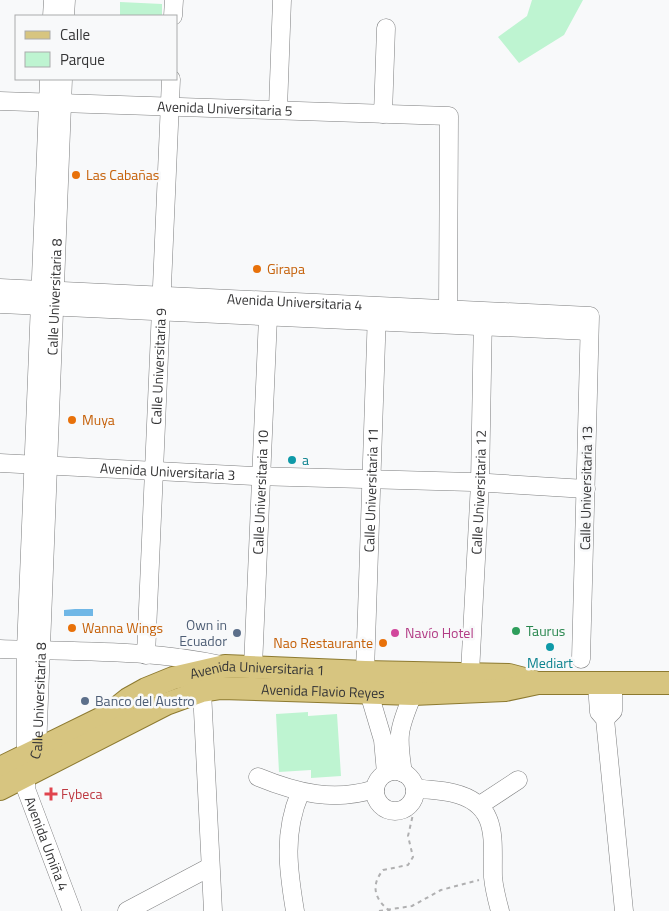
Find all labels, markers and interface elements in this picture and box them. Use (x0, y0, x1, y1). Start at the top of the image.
legend (15, 15, 178, 80)
text: Calle (60, 23, 90, 46)
text: Parque (60, 48, 105, 71)
street label: Avenida Universitaria 5 (157, 95, 293, 121)
place label: Las Cabañas (86, 164, 159, 185)
marker: Las Cabañas (70, 169, 82, 181)
street label: Calle Universitaria 8 (41, 238, 67, 356)
place label: Girapa (267, 258, 305, 279)
marker: Girapa (251, 263, 263, 275)
street label: Avenida Universitaria 4 (227, 288, 363, 315)
street label: Calle Universitaria 9 (145, 307, 171, 425)
place label: Muya (82, 409, 115, 430)
marker: Muya (66, 414, 78, 426)
street label: Calle Universitaria 13 (574, 426, 597, 550)
street label: Calle Universitaria 11 (358, 427, 383, 553)
street label: Calle Universitaria 10 (247, 429, 273, 555)
street label: Calle Universitaria 12 (465, 430, 491, 555)
place label: a (302, 449, 309, 470)
marker: a (286, 454, 298, 466)
street label: Avenida Universitaria 3 (100, 457, 236, 485)
place label: Own in Ecuador (179, 614, 227, 651)
place label: Wanna Wings (82, 617, 163, 638)
place label: Taurus (526, 620, 565, 641)
marker: Wanna Wings (66, 622, 78, 634)
place label: Navío Hotel (405, 622, 474, 643)
marker: Taurus (510, 625, 522, 637)
marker: Own in Ecuador (231, 627, 243, 639)
marker: Navío Hotel (389, 627, 401, 639)
place label: Nao Restaurante (273, 632, 373, 653)
marker: Nao Restaurante (377, 637, 389, 649)
marker: Mediart (544, 641, 556, 653)
street label: Calle Universitaria 8 (24, 642, 51, 762)
place label: Mediart (527, 652, 573, 673)
street label: Avenida Universitaria 1 (188, 655, 325, 684)
street label: Avenida Flavio Reyes (261, 678, 385, 703)
place label: Banco del Austro (95, 690, 195, 711)
marker: Banco del Austro (79, 695, 91, 707)
place label: Fybeca (61, 783, 103, 804)
marker: Fybeca (45, 788, 57, 800)
street label: Avenida Umiña 4 (20, 793, 75, 894)

